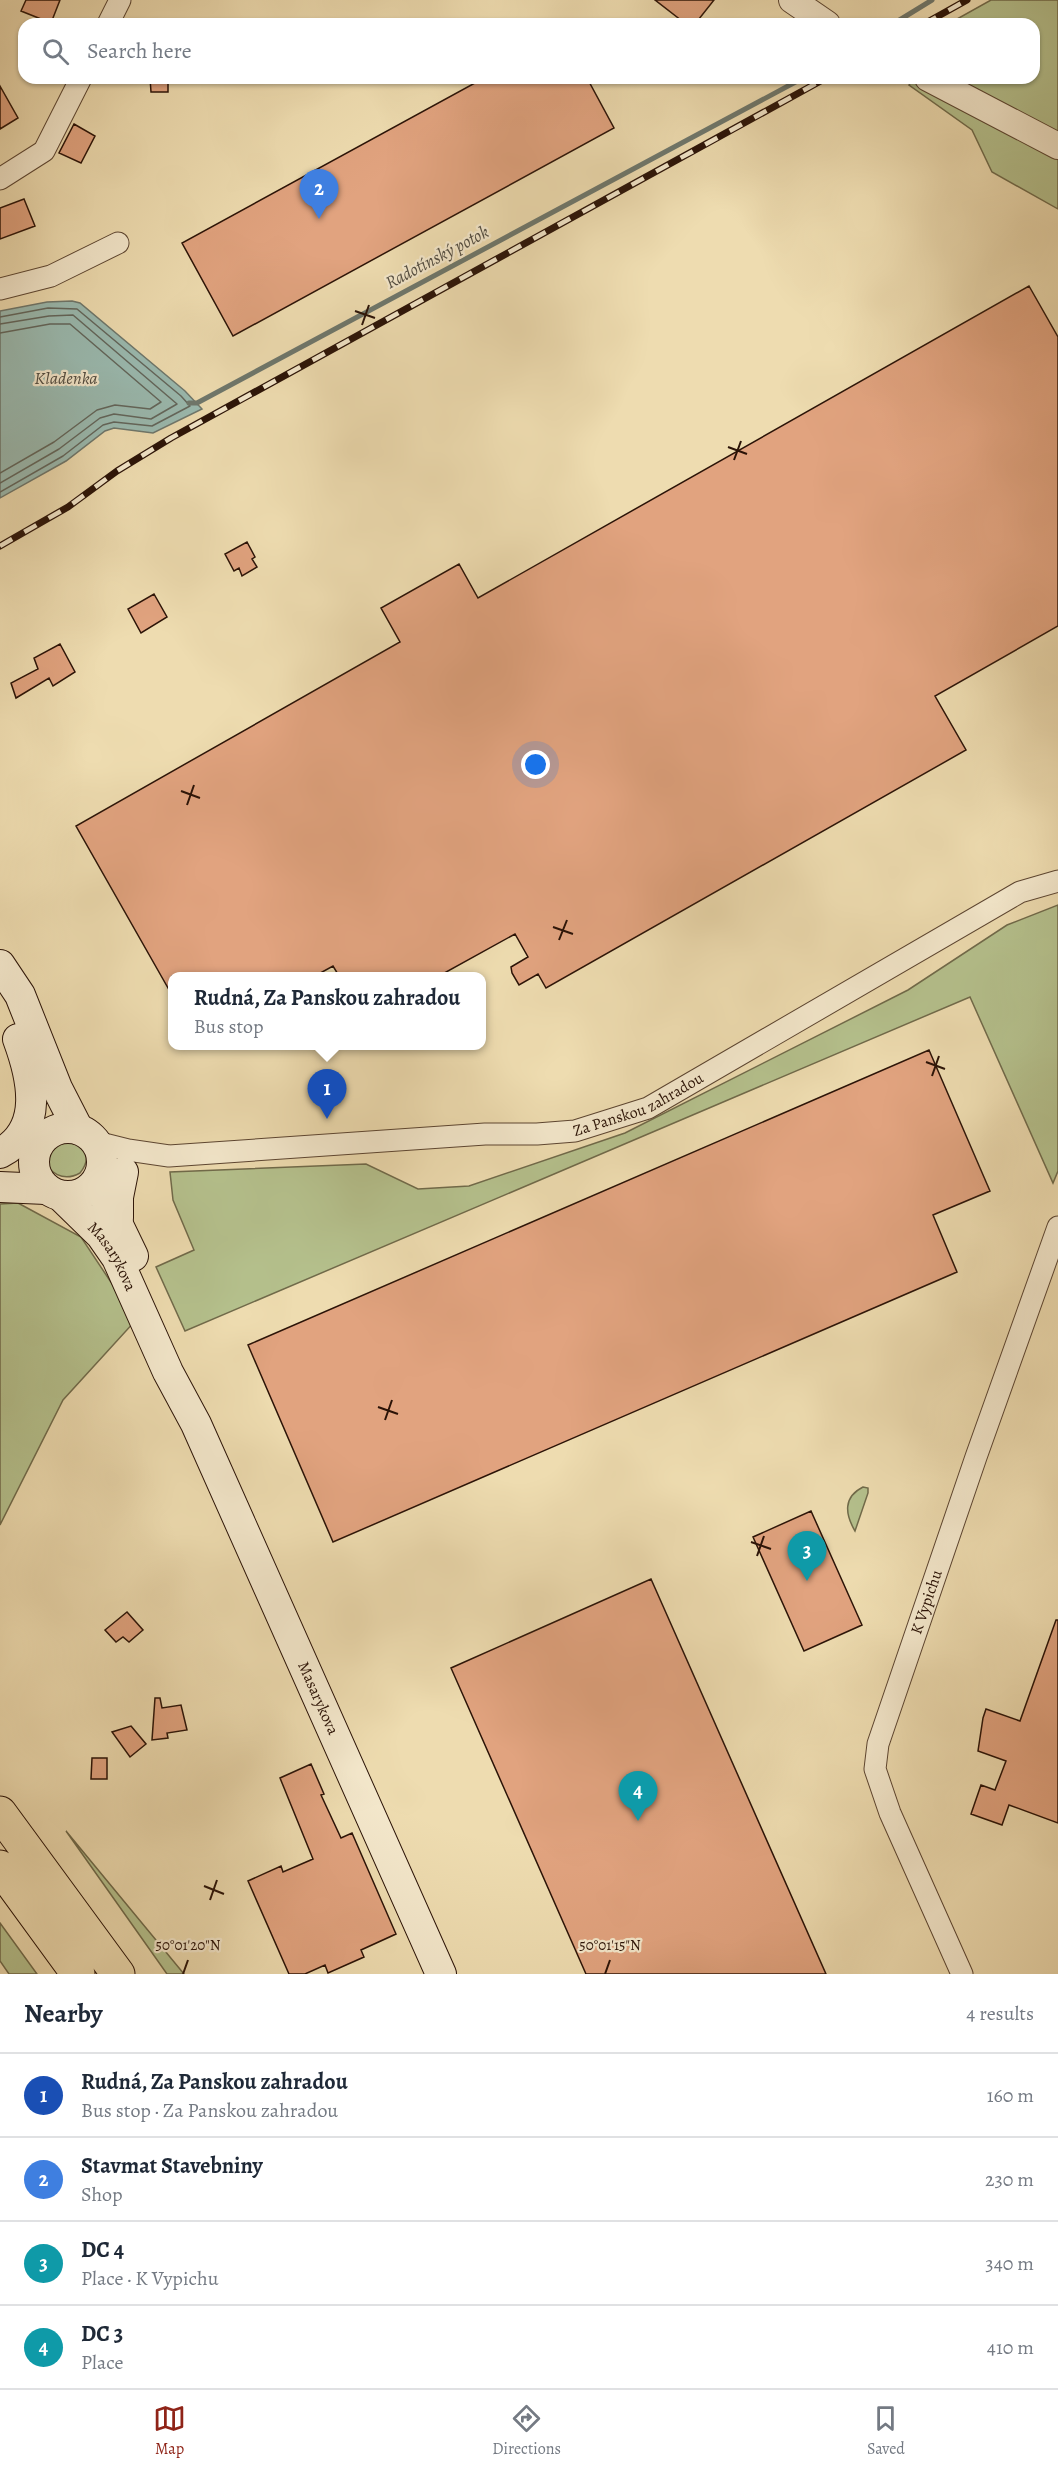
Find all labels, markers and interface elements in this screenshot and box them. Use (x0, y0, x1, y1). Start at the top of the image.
search box (18, 18, 1040, 84)
icon: search (39, 35, 72, 68)
text: Search here (87, 36, 192, 66)
pin: 2 (300, 170, 338, 219)
water label: Radotínský potok (381, 220, 493, 294)
water label: Kladenka (34, 366, 98, 390)
your location (521, 750, 550, 779)
popup (168, 972, 486, 1050)
text: Rudná, Za Panskou zahradou (194, 983, 460, 1013)
text: Bus stop (194, 1013, 264, 1040)
street label: Za Panskou zahradou (570, 1067, 708, 1142)
pin: 1 (308, 1070, 346, 1119)
street label: Masarykova (83, 1217, 142, 1295)
pin: 3 (788, 1532, 826, 1581)
street label: K Vypichu (905, 1567, 948, 1637)
street label: Masarykova (292, 1658, 344, 1739)
pin: 4 (618, 1772, 658, 1821)
text: 50°01'20"N (155, 1935, 221, 1955)
text: 50°01'15"N (579, 1935, 641, 1955)
text: Nearby (24, 1996, 103, 2031)
text: 4 results (966, 2000, 1034, 2027)
text: Rudná, Za Panskou zahradou (81, 2067, 348, 2097)
text: 1 (40, 2082, 47, 2109)
text: 160 m (987, 2082, 1034, 2109)
text: Bus stop · Za Panskou zahradou (81, 2097, 338, 2124)
text: Stavmat Stavebniny (81, 2151, 263, 2181)
text: 2 (39, 2166, 48, 2193)
text: 230 m (985, 2166, 1034, 2193)
text: Shop (81, 2181, 123, 2208)
text: DC 4 (81, 2235, 124, 2265)
text: 3 (39, 2250, 48, 2277)
text: 340 m (985, 2250, 1034, 2277)
text: Place · K Vypichu (81, 2265, 219, 2292)
text: DC 3 (81, 2319, 123, 2349)
text: 4 (39, 2334, 48, 2361)
text: 410 m (987, 2334, 1034, 2361)
text: Place (81, 2349, 123, 2376)
tab: Map (153, 2402, 186, 2460)
tab: Directions (492, 2402, 561, 2460)
tab: Saved (867, 2402, 905, 2460)

